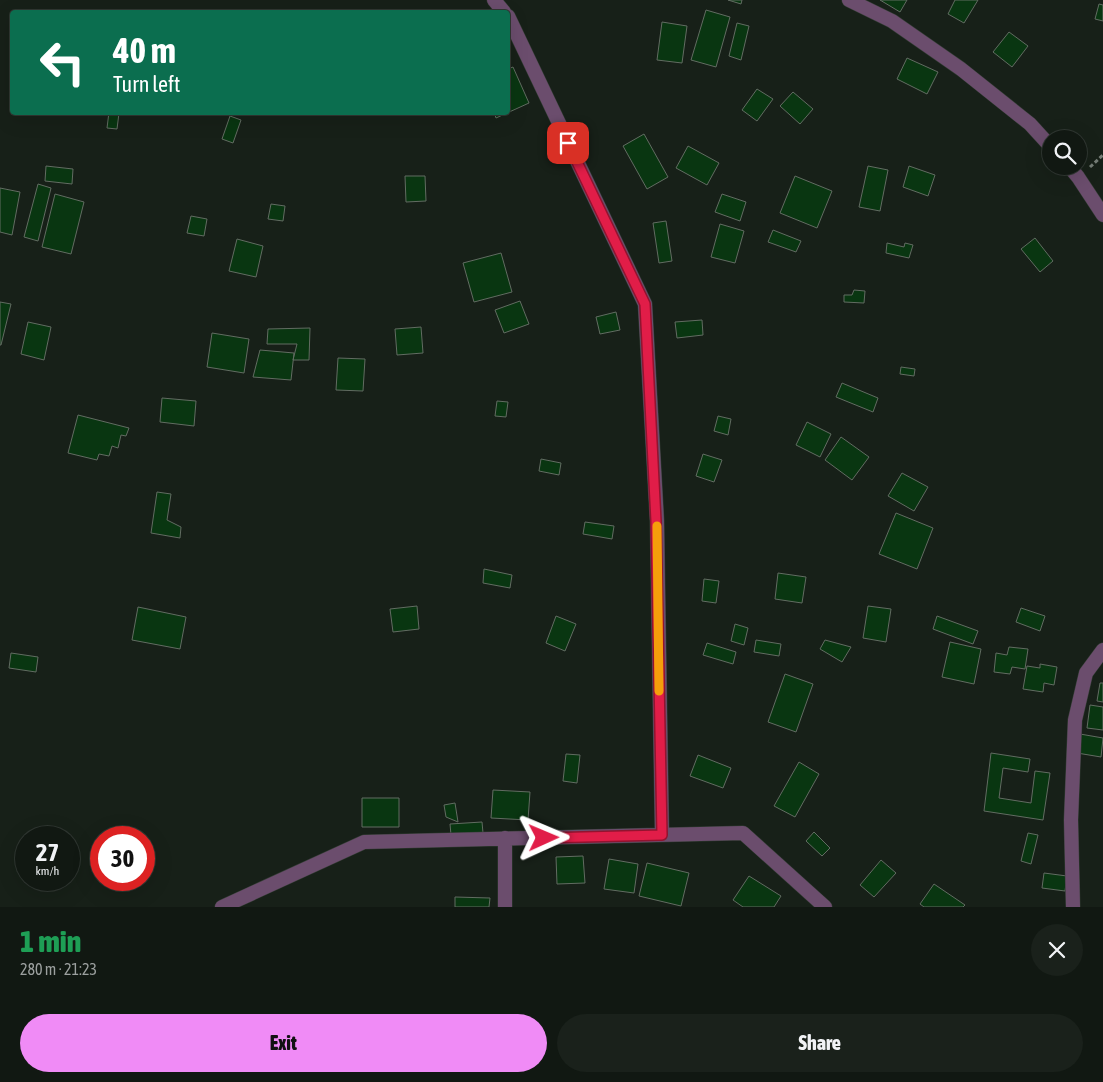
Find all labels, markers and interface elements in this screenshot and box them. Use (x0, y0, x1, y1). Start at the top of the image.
icon: left (30, 30, 95, 95)
text: 40 m (113, 30, 176, 70)
text: Turn left (113, 71, 180, 97)
pin (547, 122, 589, 164)
icon: arrive (554, 129, 582, 157)
map controls (1042, 130, 1087, 175)
button: search (1042, 130, 1087, 175)
position arrow (517, 811, 569, 863)
speed limit sign: 30 (90, 826, 155, 891)
text: 27 (36, 838, 59, 866)
text: km/h (36, 864, 59, 878)
text: 1 min (20, 924, 81, 958)
button: close (1031, 924, 1083, 976)
text: 280 m · 21:23 (20, 960, 97, 978)
button: Exit (20, 1014, 547, 1072)
button: Share (557, 1014, 1083, 1072)

